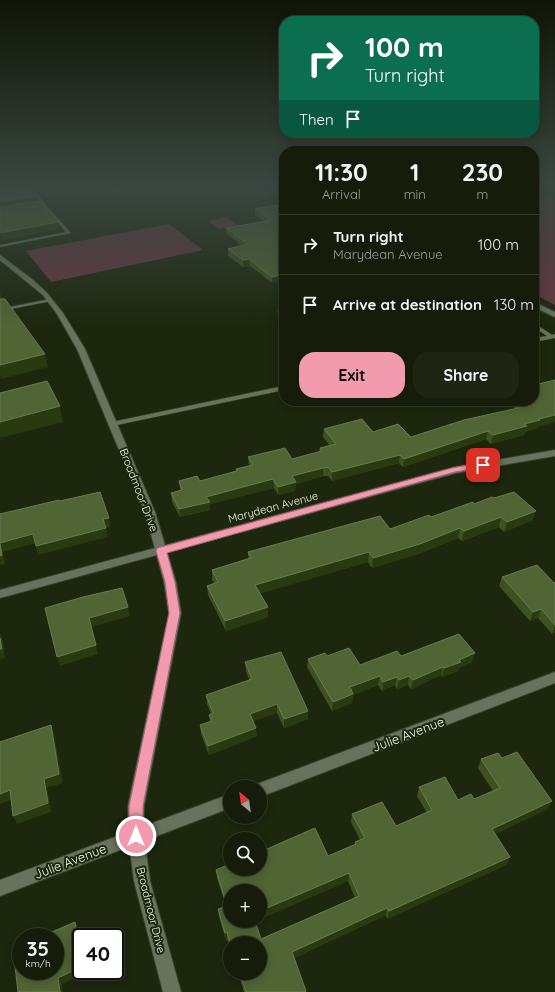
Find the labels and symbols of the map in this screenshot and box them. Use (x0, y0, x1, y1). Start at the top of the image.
street label: Broadmoor Drive (117, 446, 161, 534)
pin (466, 448, 500, 482)
street label: Marydean Avenue (226, 488, 320, 526)
street label: Julie Avenue (370, 713, 446, 755)
north arrow (223, 780, 267, 824)
position arrow (115, 815, 157, 857)
street label: Julie Avenue (32, 840, 108, 882)
street label: Broadmoor Drive (134, 866, 168, 954)
speed limit sign: 40 (72, 928, 124, 980)

